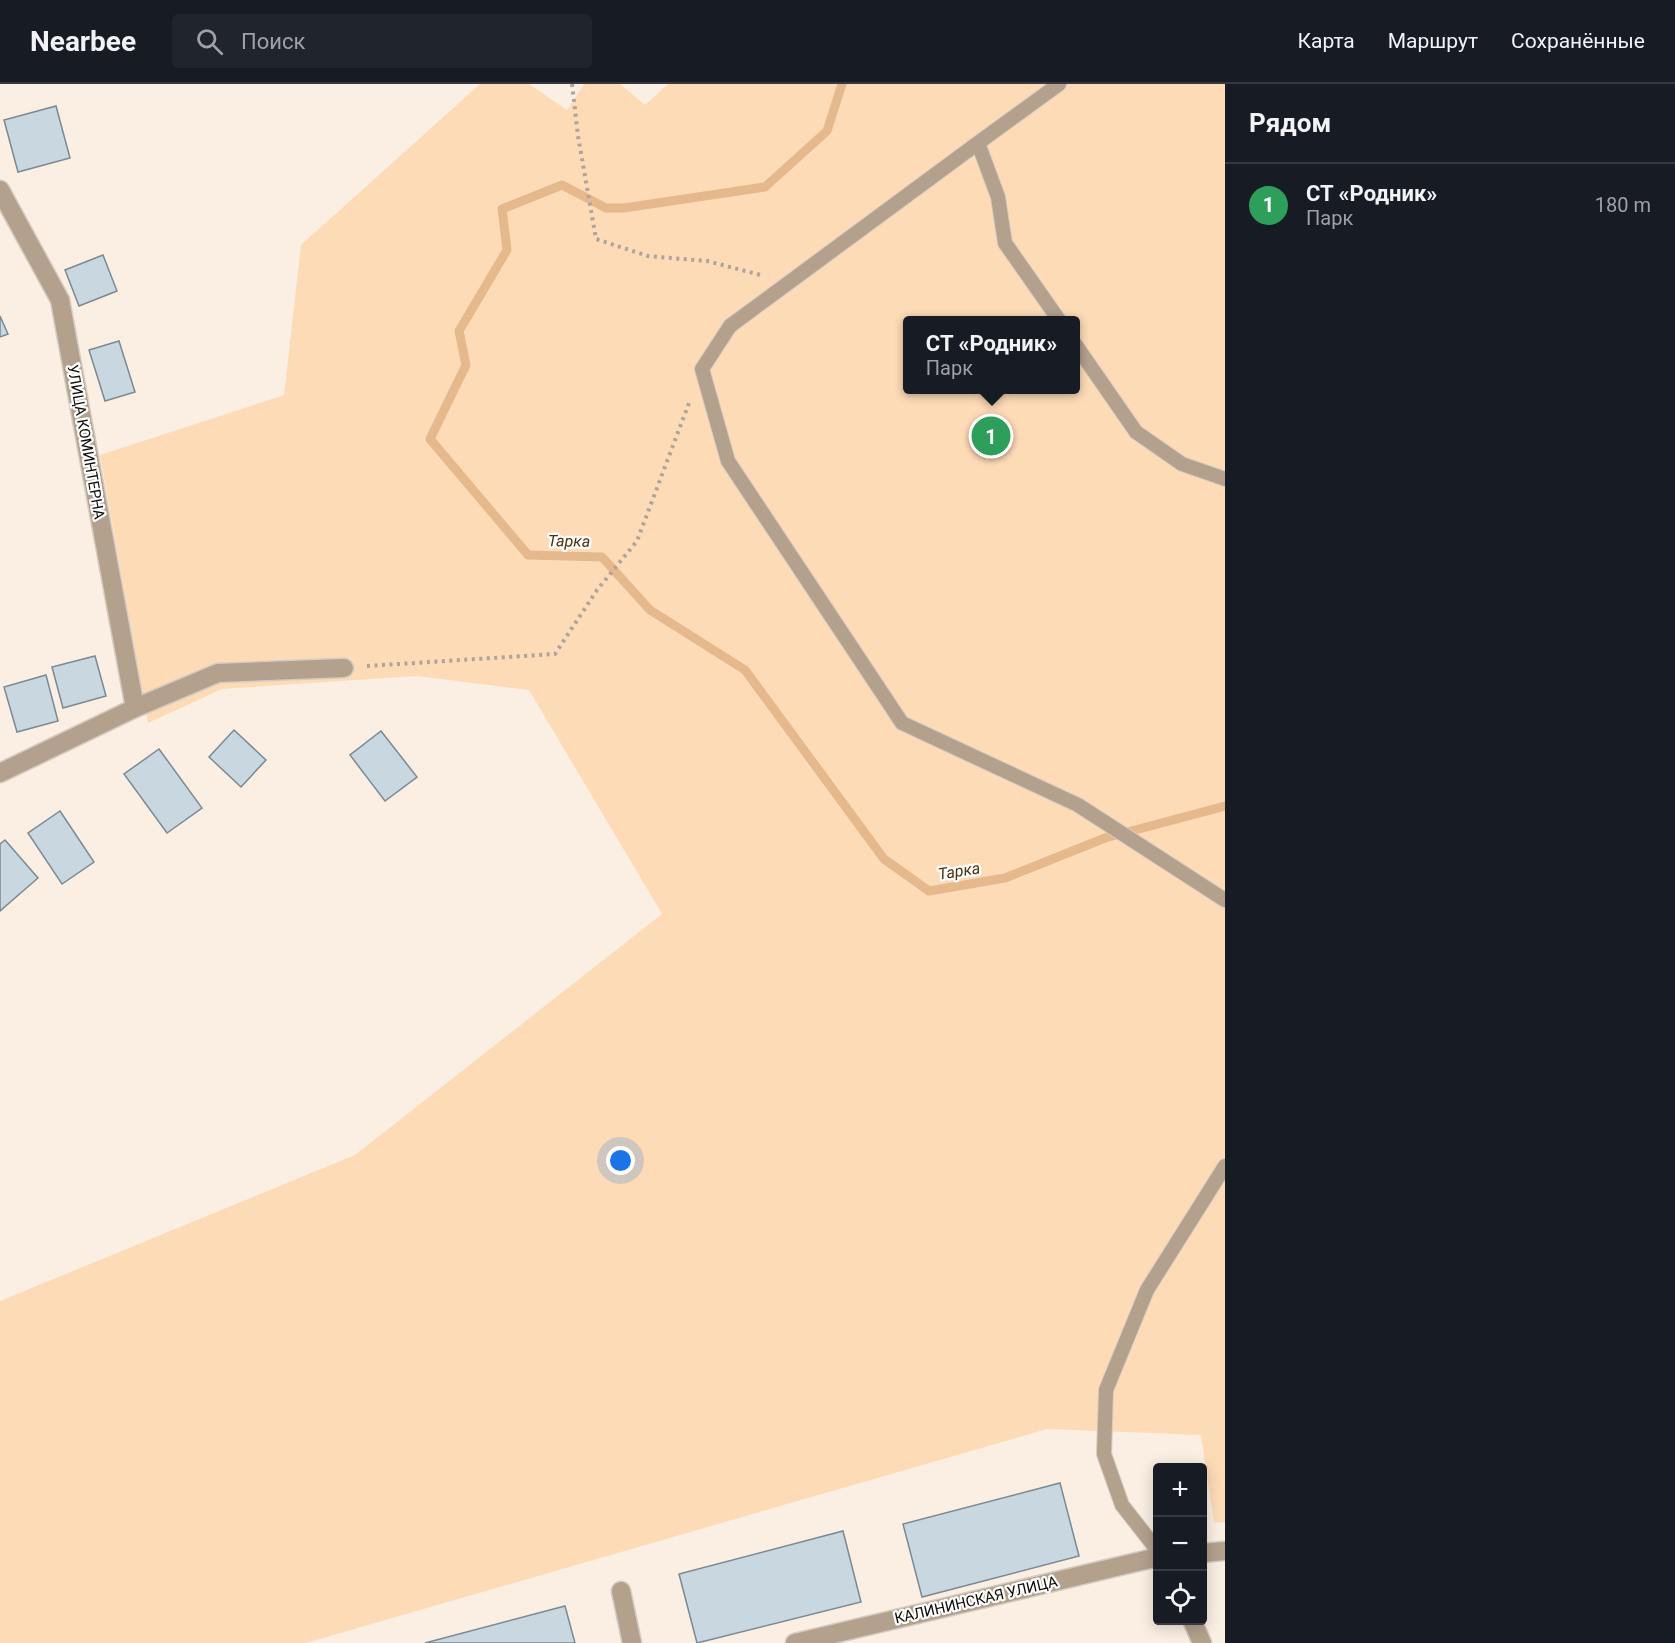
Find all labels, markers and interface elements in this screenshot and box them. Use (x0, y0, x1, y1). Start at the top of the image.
search box (172, 14, 592, 68)
text: Nearbee (30, 25, 136, 58)
icon: search (193, 25, 226, 58)
text: Поиск (241, 29, 305, 54)
text: Карта (1298, 29, 1355, 53)
text: Маршрут (1388, 29, 1478, 53)
text: Сохранённые (1511, 29, 1645, 53)
text: Рядом (1249, 108, 1331, 138)
text: СТ «Родник» (1306, 181, 1437, 206)
text: 1 (1263, 193, 1274, 217)
text: 180 m (1595, 193, 1651, 217)
text: Парк (1306, 206, 1353, 230)
popup (903, 316, 1080, 394)
text: СТ «Родник» (926, 331, 1057, 356)
text: Парк (926, 356, 973, 380)
street label: УЛИЦА КОМИНТЕРНА (64, 363, 108, 521)
pin: 1 (972, 414, 1010, 458)
water label: Тарка (548, 531, 590, 551)
water label: Тарка (937, 858, 981, 884)
your location (606, 1146, 635, 1175)
map controls (1153, 1463, 1207, 1625)
button: + (1153, 1463, 1207, 1517)
button: − (1153, 1517, 1207, 1571)
button: locate (1153, 1571, 1207, 1625)
street label: КАЛИНИНСКАЯ УЛИЦА (893, 1572, 1059, 1628)

